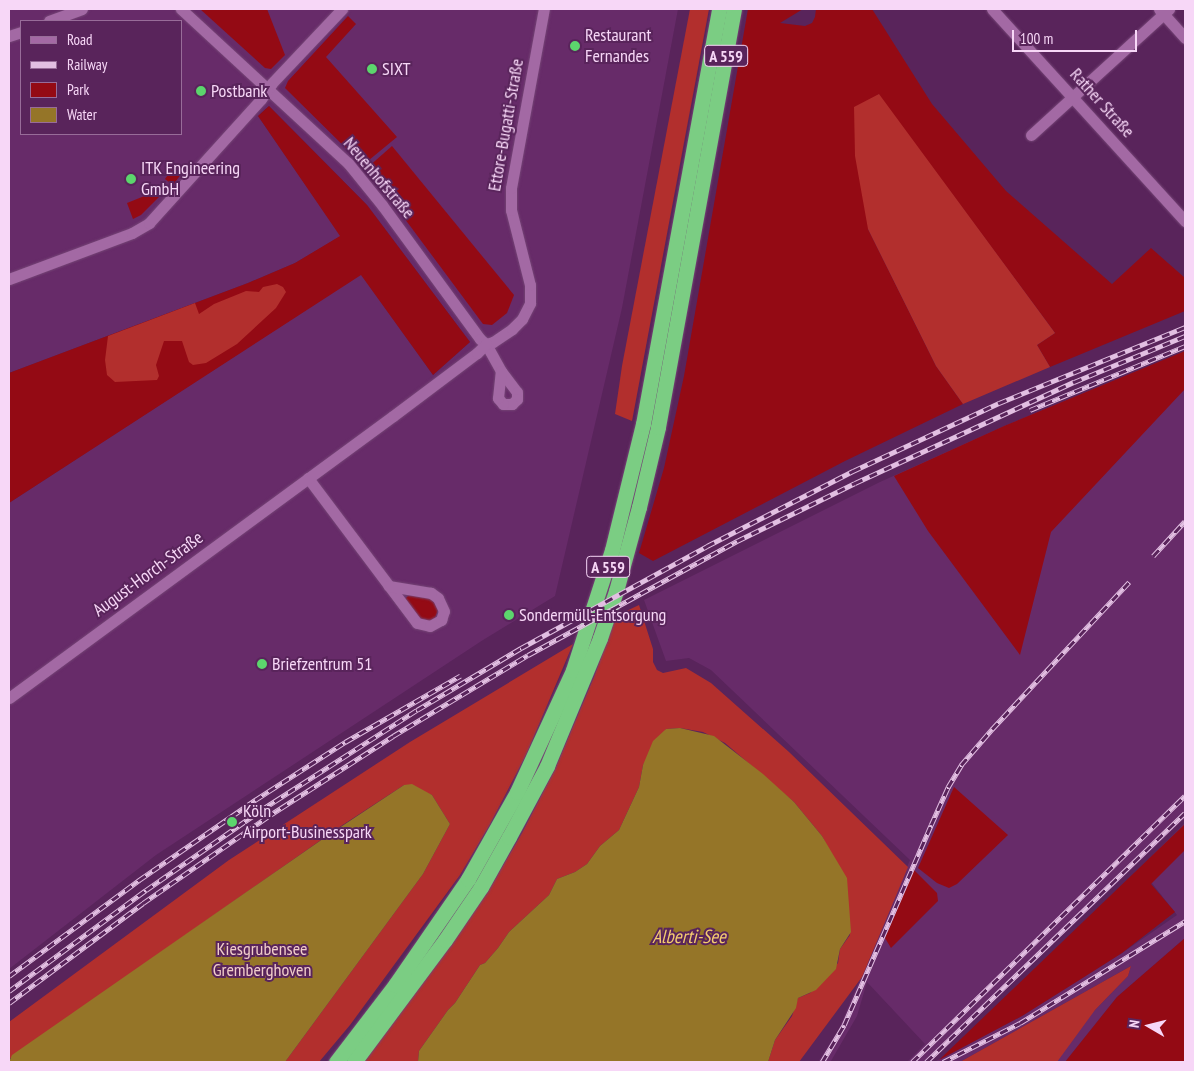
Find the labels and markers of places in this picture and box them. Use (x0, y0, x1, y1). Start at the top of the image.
place label: Restaurant Fernandes (585, 25, 651, 68)
marker: Restaurant Fernandes (569, 40, 581, 52)
place label: SIXT (382, 58, 410, 80)
marker: SIXT (366, 63, 378, 75)
place label: Postbank (211, 80, 267, 102)
marker: Postbank (195, 85, 207, 97)
place label: ITK Engineering GmbH (141, 158, 240, 200)
marker: ITK Engineering GmbH (125, 173, 137, 185)
place label: Sondermüll-Entsorgung (519, 604, 666, 626)
marker: Sondermüll-Entsorgung (503, 609, 515, 621)
place label: Briefzentrum 51 (272, 653, 372, 675)
marker: Briefzentrum 51 (256, 658, 268, 670)
place label: Köln Airport-Businesspark (243, 801, 372, 844)
marker: Köln Airport-Businesspark (225, 815, 239, 829)

